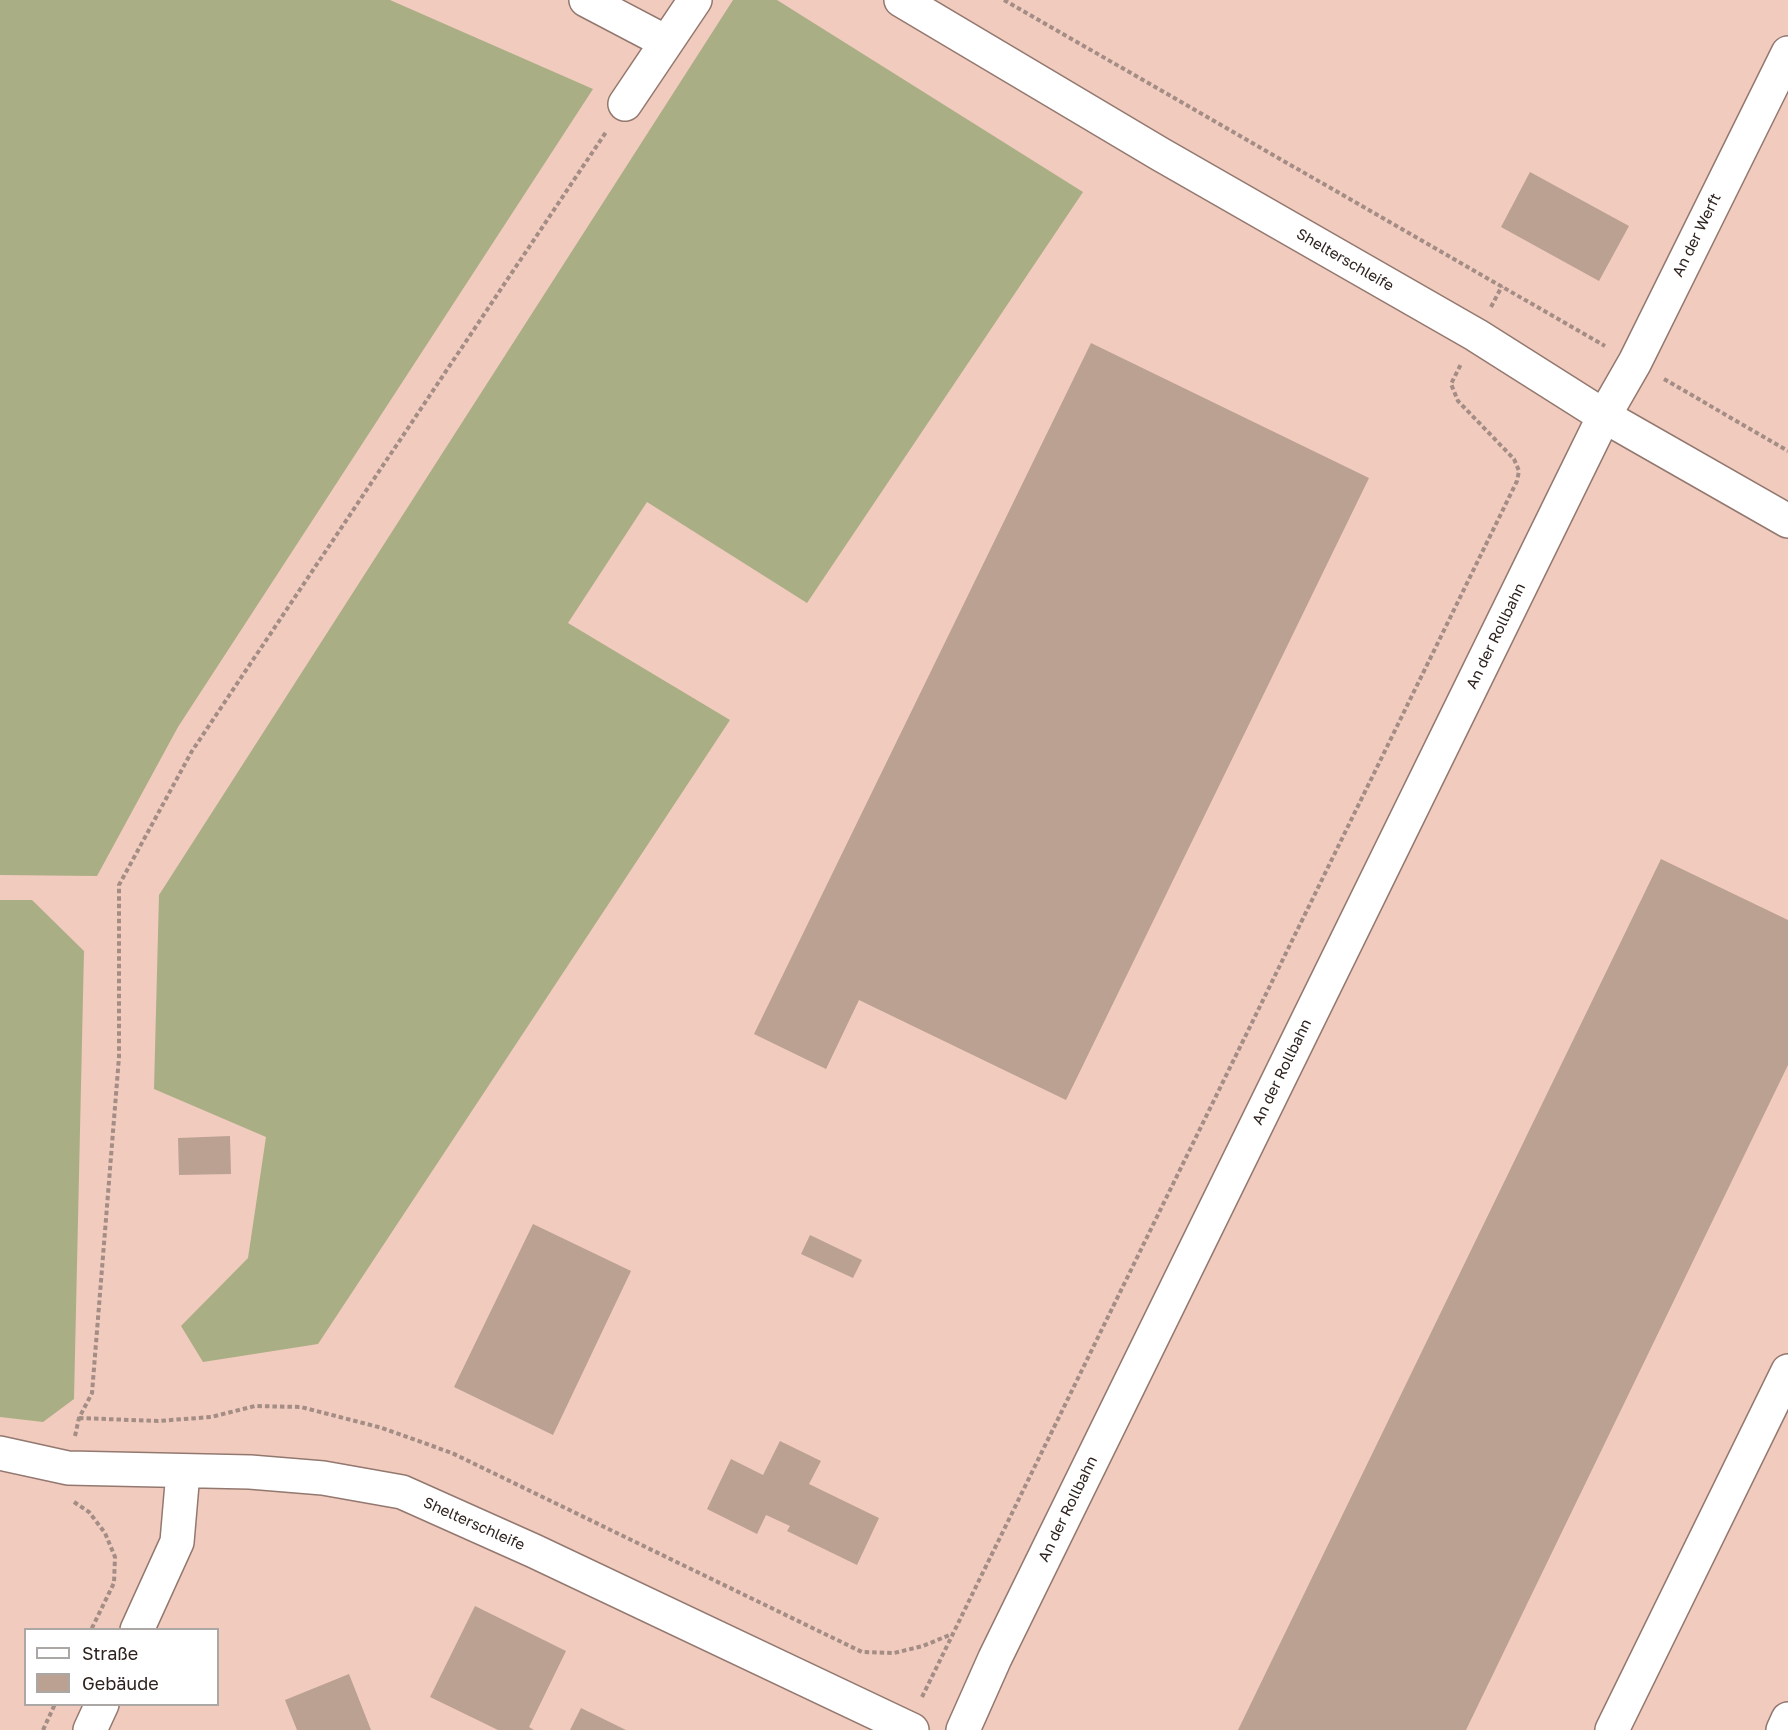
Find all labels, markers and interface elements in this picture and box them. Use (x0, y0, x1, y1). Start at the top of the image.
street label: An der Werft (1669, 190, 1725, 280)
street label: Shelterschleife (1293, 225, 1397, 295)
street label: An der Rollbahn (1463, 580, 1529, 692)
street label: An der Rollbahn (1249, 1016, 1315, 1128)
street label: An der Rollbahn (1035, 1453, 1101, 1565)
street label: Shelterschleife (420, 1494, 528, 1554)
legend (24, 1628, 219, 1706)
text: Straße (82, 1642, 138, 1664)
text: Gebäude (82, 1672, 159, 1694)

